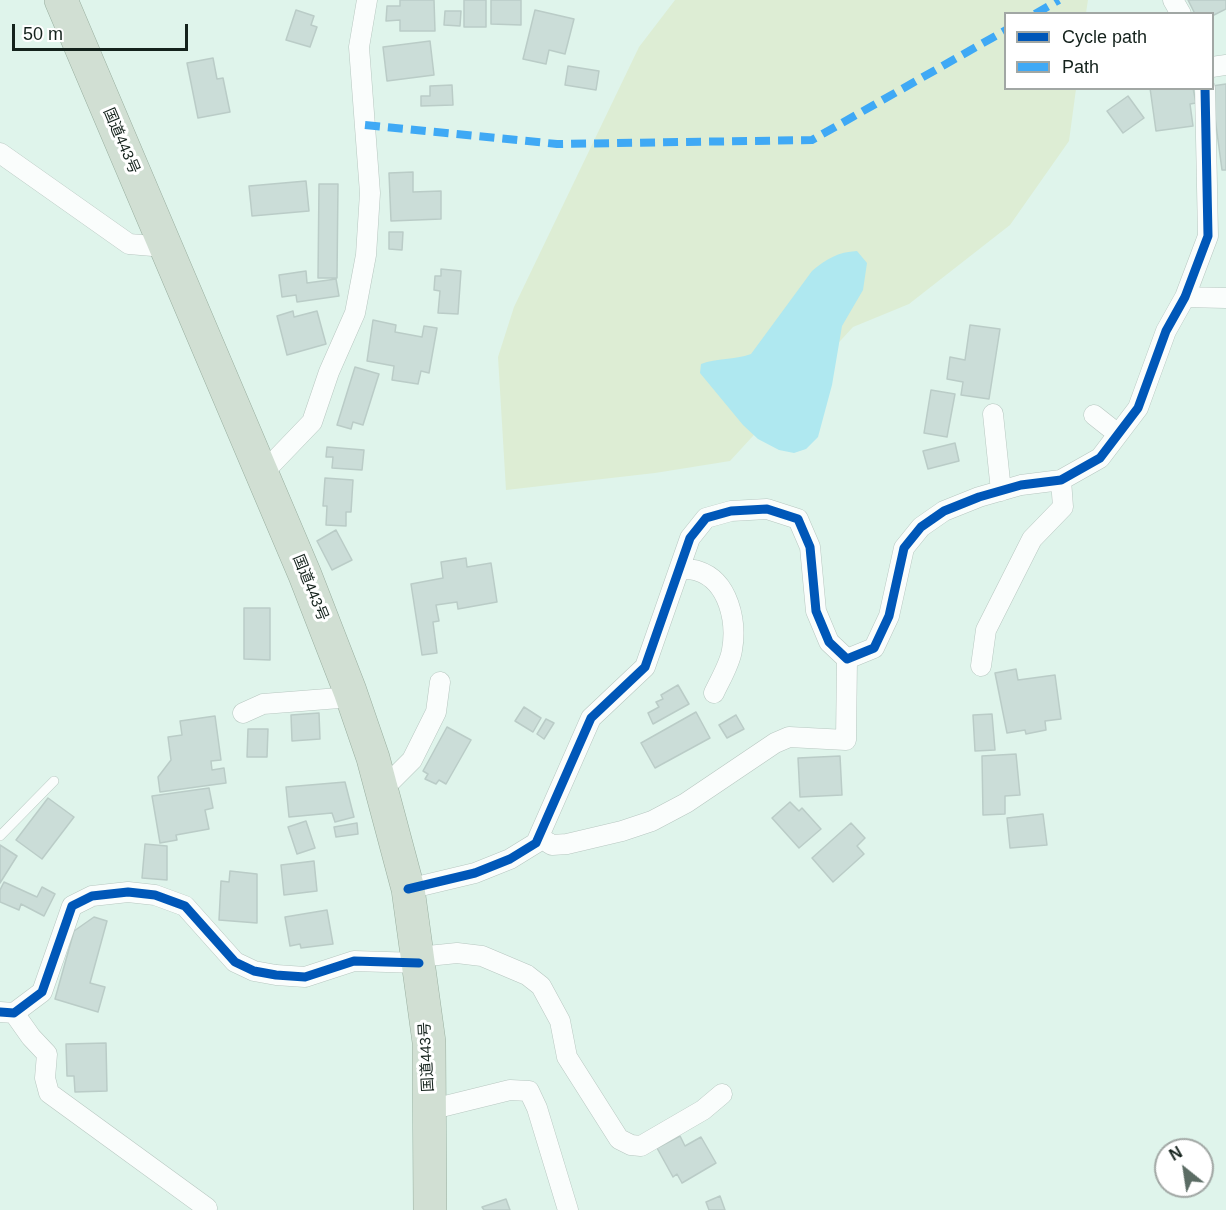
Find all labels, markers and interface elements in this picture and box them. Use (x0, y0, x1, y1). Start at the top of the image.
scale bar (15, 12, 190, 50)
legend (1004, 12, 1214, 90)
text: 50 m (23, 24, 63, 44)
text: Cycle path (1062, 27, 1147, 47)
text: Path (1062, 57, 1099, 77)
street label: 国道443号 (99, 105, 143, 177)
street label: 国道443号 (289, 552, 331, 624)
street label: 国道443号 (416, 1022, 438, 1092)
north arrow (1154, 1138, 1214, 1198)
text: N (1166, 1143, 1185, 1164)

